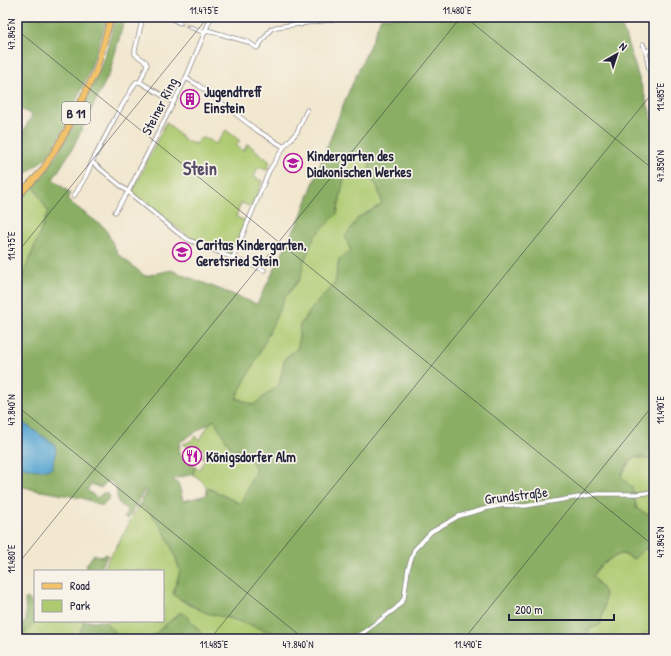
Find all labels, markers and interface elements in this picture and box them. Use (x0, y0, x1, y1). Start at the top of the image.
text: 11.475°E (189, 4, 219, 17)
text: 11.480°E (443, 4, 472, 17)
text: 47.845°N (5, 19, 18, 49)
north arrow (597, 34, 637, 74)
text: N (617, 39, 630, 54)
street label: Steiner Ring (136, 74, 183, 139)
place label: Jugendtreff Einstein (204, 82, 262, 117)
text: 11.485°E (654, 82, 667, 111)
building icon: Jugendtreff Einstein (179, 88, 201, 110)
road number: B 11 (62, 102, 90, 124)
place label: Kindergarten des Diakonischen Werkes (307, 146, 412, 181)
text: 47.850°N (654, 150, 667, 182)
school or university icon: Kindergarten des Diakonischen Werkes (282, 152, 304, 174)
district label: Stein (183, 156, 217, 181)
text: 11.475°E (5, 231, 18, 261)
place label: Caritas Kindergarten, Geretsried Stein (196, 235, 307, 270)
school or university icon: Caritas Kindergarten, Geretsried Stein (171, 241, 193, 263)
text: 47.840°N (5, 394, 18, 426)
text: 11.490°E (654, 395, 667, 424)
restaurant icon: Königsdorfer Alm (181, 445, 203, 467)
place label: Königsdorfer Alm (206, 447, 296, 468)
street label: Grundstraße (483, 482, 549, 509)
text: 47.845°N (654, 527, 667, 557)
text: 11.480°E (5, 544, 18, 573)
legend (34, 570, 164, 622)
text: Road (70, 577, 90, 594)
scale bar (509, 596, 614, 622)
text: Park (70, 597, 90, 614)
text: 200 m (515, 601, 542, 618)
text: 11.485°E (200, 638, 229, 651)
text: 47.840°N (282, 638, 314, 651)
text: 11.490°E (454, 638, 483, 651)

